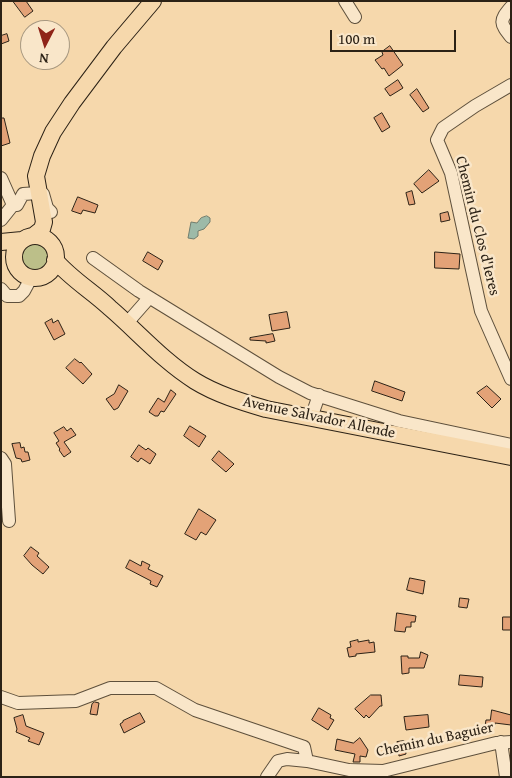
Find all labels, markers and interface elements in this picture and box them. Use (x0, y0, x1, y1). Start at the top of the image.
north arrow (20, 20, 70, 70)
scale bar (332, 20, 458, 52)
text: 100 m (338, 28, 375, 49)
text: N (38, 49, 49, 69)
street label: Chemin du Clos d'Ieres (451, 154, 503, 298)
street label: Avenue Salvador Allende (241, 393, 397, 443)
street label: Chemin du Baguier (375, 719, 495, 761)

